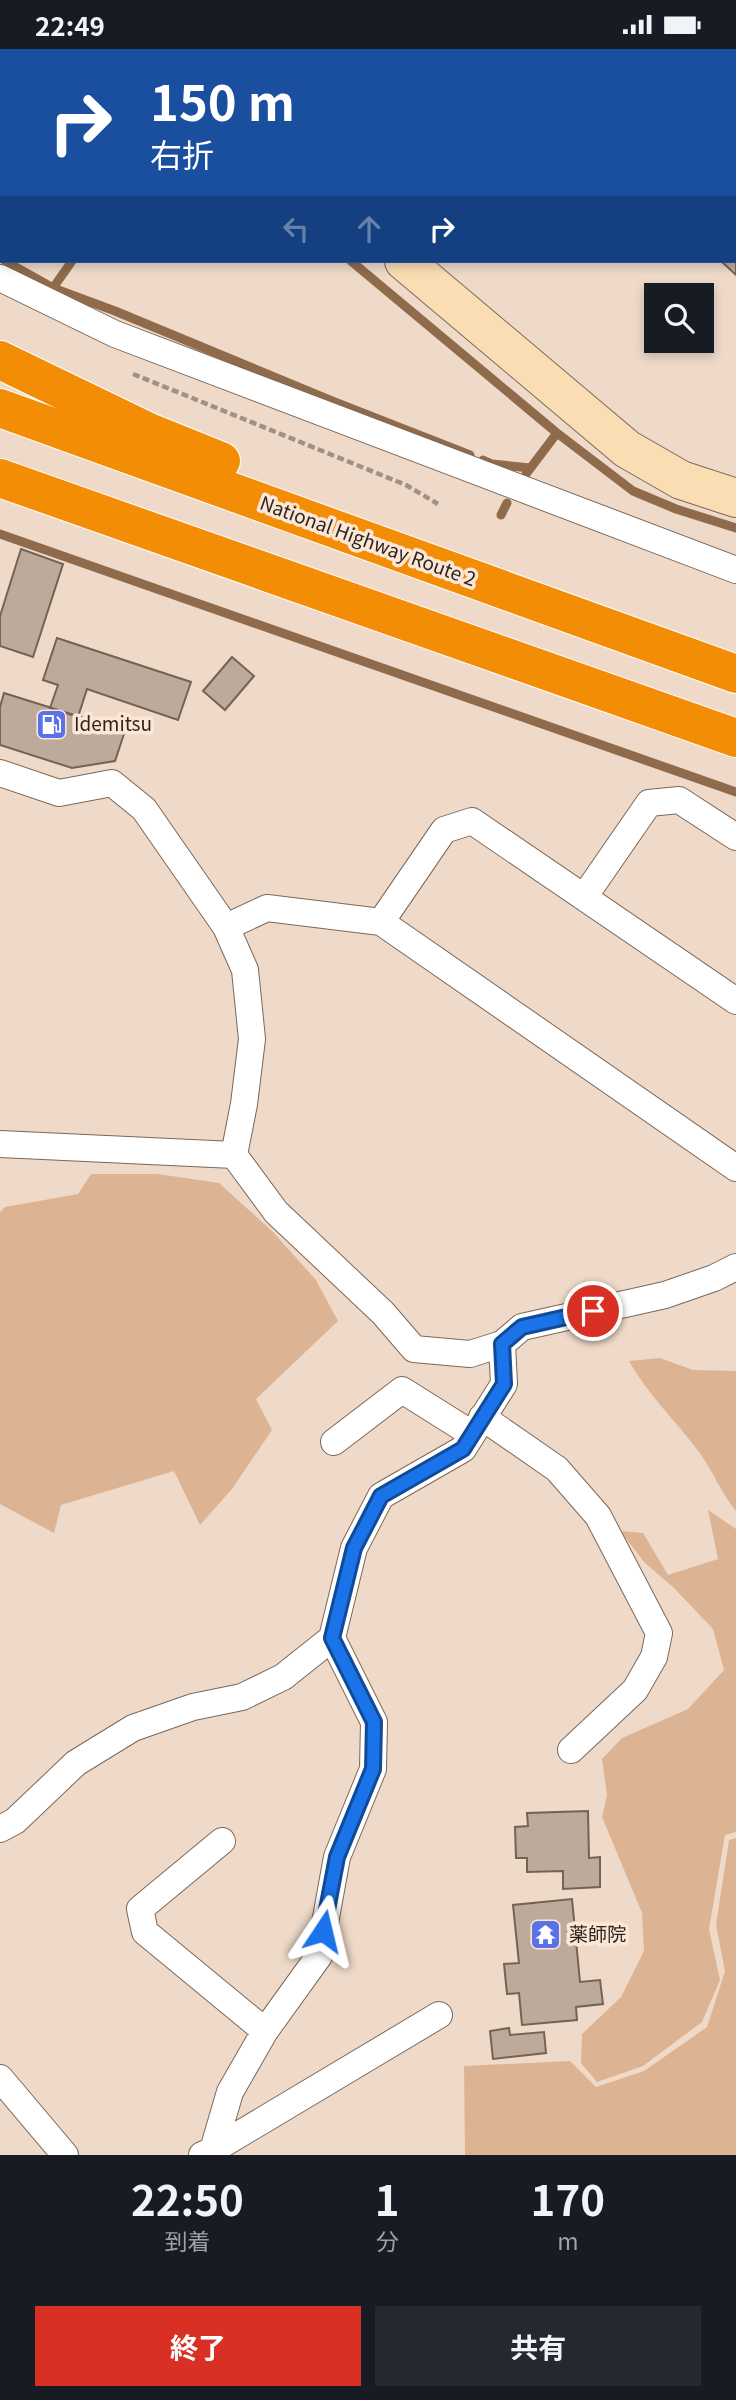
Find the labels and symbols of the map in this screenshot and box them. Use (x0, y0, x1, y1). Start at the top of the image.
street label: National Highway Route 2 (257, 488, 480, 591)
fuel station icon: Idemitsu (34, 707, 68, 741)
place label: Idemitsu (74, 709, 152, 736)
pin (563, 1281, 623, 1341)
position arrow (286, 1894, 360, 1968)
temple icon: 薬師院 (529, 1917, 563, 1951)
place label: 薬師院 (569, 1919, 626, 1946)

